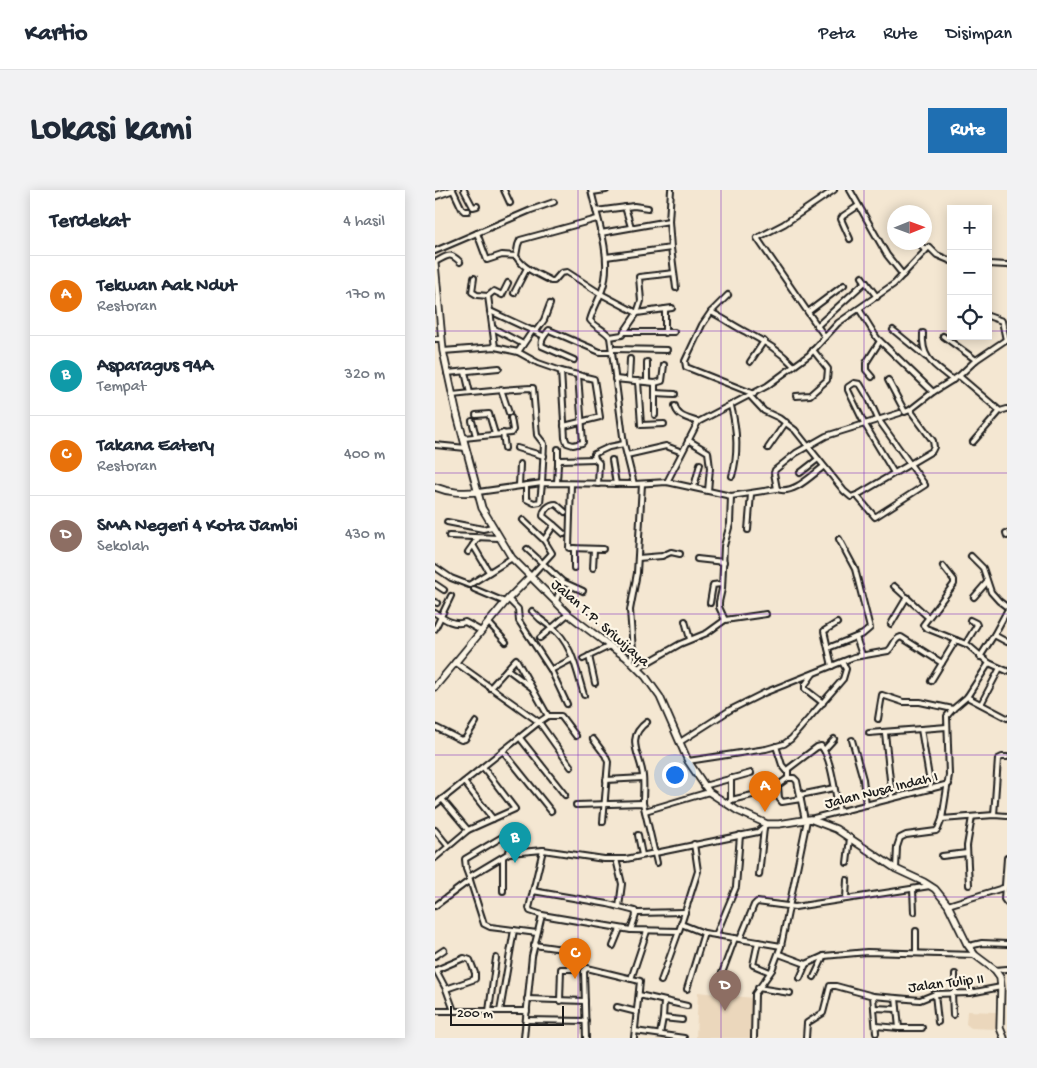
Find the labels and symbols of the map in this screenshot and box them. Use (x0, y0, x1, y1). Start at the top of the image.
north arrow (887, 205, 932, 250)
street label: Jalan T.P. Sriwijaya (547, 576, 653, 672)
your location (662, 762, 688, 788)
street label: Jalan Nusa Indah I (823, 768, 940, 814)
pin: A (749, 771, 781, 812)
pin: B (499, 822, 531, 863)
pin: C (559, 938, 591, 979)
pin: D (709, 970, 741, 1011)
street label: Jalan Tulip II (907, 970, 985, 998)
scale bar (450, 1003, 564, 1026)

